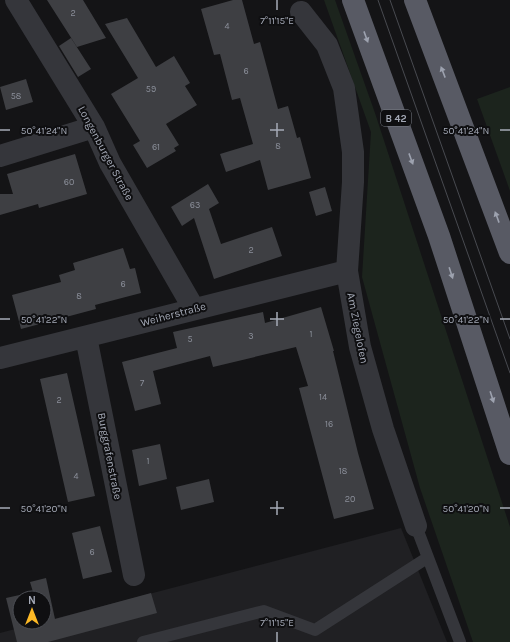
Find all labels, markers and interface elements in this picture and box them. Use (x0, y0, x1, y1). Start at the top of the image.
house number: 2 (70, 8, 76, 18)
text: 7°11'15"E (260, 15, 294, 27)
house number: 4 (224, 21, 230, 31)
one-way arrow (363, 31, 369, 43)
one-way arrow (439, 65, 445, 77)
house number: 6 (243, 66, 249, 76)
house number: 59 (146, 84, 156, 94)
house number: 58 (11, 91, 22, 101)
street label: Longenburger Straße (75, 104, 136, 203)
road number: B 42 (381, 110, 411, 126)
text: 50°41'24"N (21, 125, 67, 137)
text: 50°41'24"N (443, 125, 489, 137)
house number: 8 (275, 141, 281, 151)
house number: 61 (152, 142, 160, 152)
one-way arrow (408, 153, 414, 165)
house number: 60 (64, 177, 74, 187)
house number: 63 (190, 200, 200, 210)
one-way arrow (493, 210, 499, 222)
house number: 2 (248, 245, 254, 255)
one-way arrow (449, 268, 455, 280)
house number: 6 (120, 279, 126, 289)
house number: 8 (76, 291, 82, 301)
street label: Am Ziegelofen (344, 292, 371, 365)
street label: Weiherstraße (139, 299, 208, 329)
text: 50°41'22"N (21, 314, 67, 326)
text: 50°41'22"N (443, 314, 489, 326)
house number: 1 (310, 329, 313, 339)
house number: 3 (248, 331, 254, 341)
house number: 5 (187, 334, 193, 344)
house number: 7 (140, 378, 145, 388)
one-way arrow (489, 391, 495, 403)
house number: 14 (319, 392, 327, 402)
house number: 2 (56, 395, 62, 405)
street label: Burggrafenstraße (95, 412, 124, 501)
house number: 16 (325, 419, 333, 429)
house number: 1 (147, 456, 150, 466)
house number: 18 (339, 466, 348, 476)
house number: 4 (73, 471, 79, 481)
house number: 20 (345, 494, 355, 504)
text: 50°41'20"N (21, 503, 67, 515)
text: 50°41'20"N (443, 503, 489, 515)
house number: 6 (89, 547, 95, 557)
north arrow (12, 590, 52, 630)
text: N (28, 594, 36, 607)
text: 7°11'15"E (260, 617, 294, 629)

